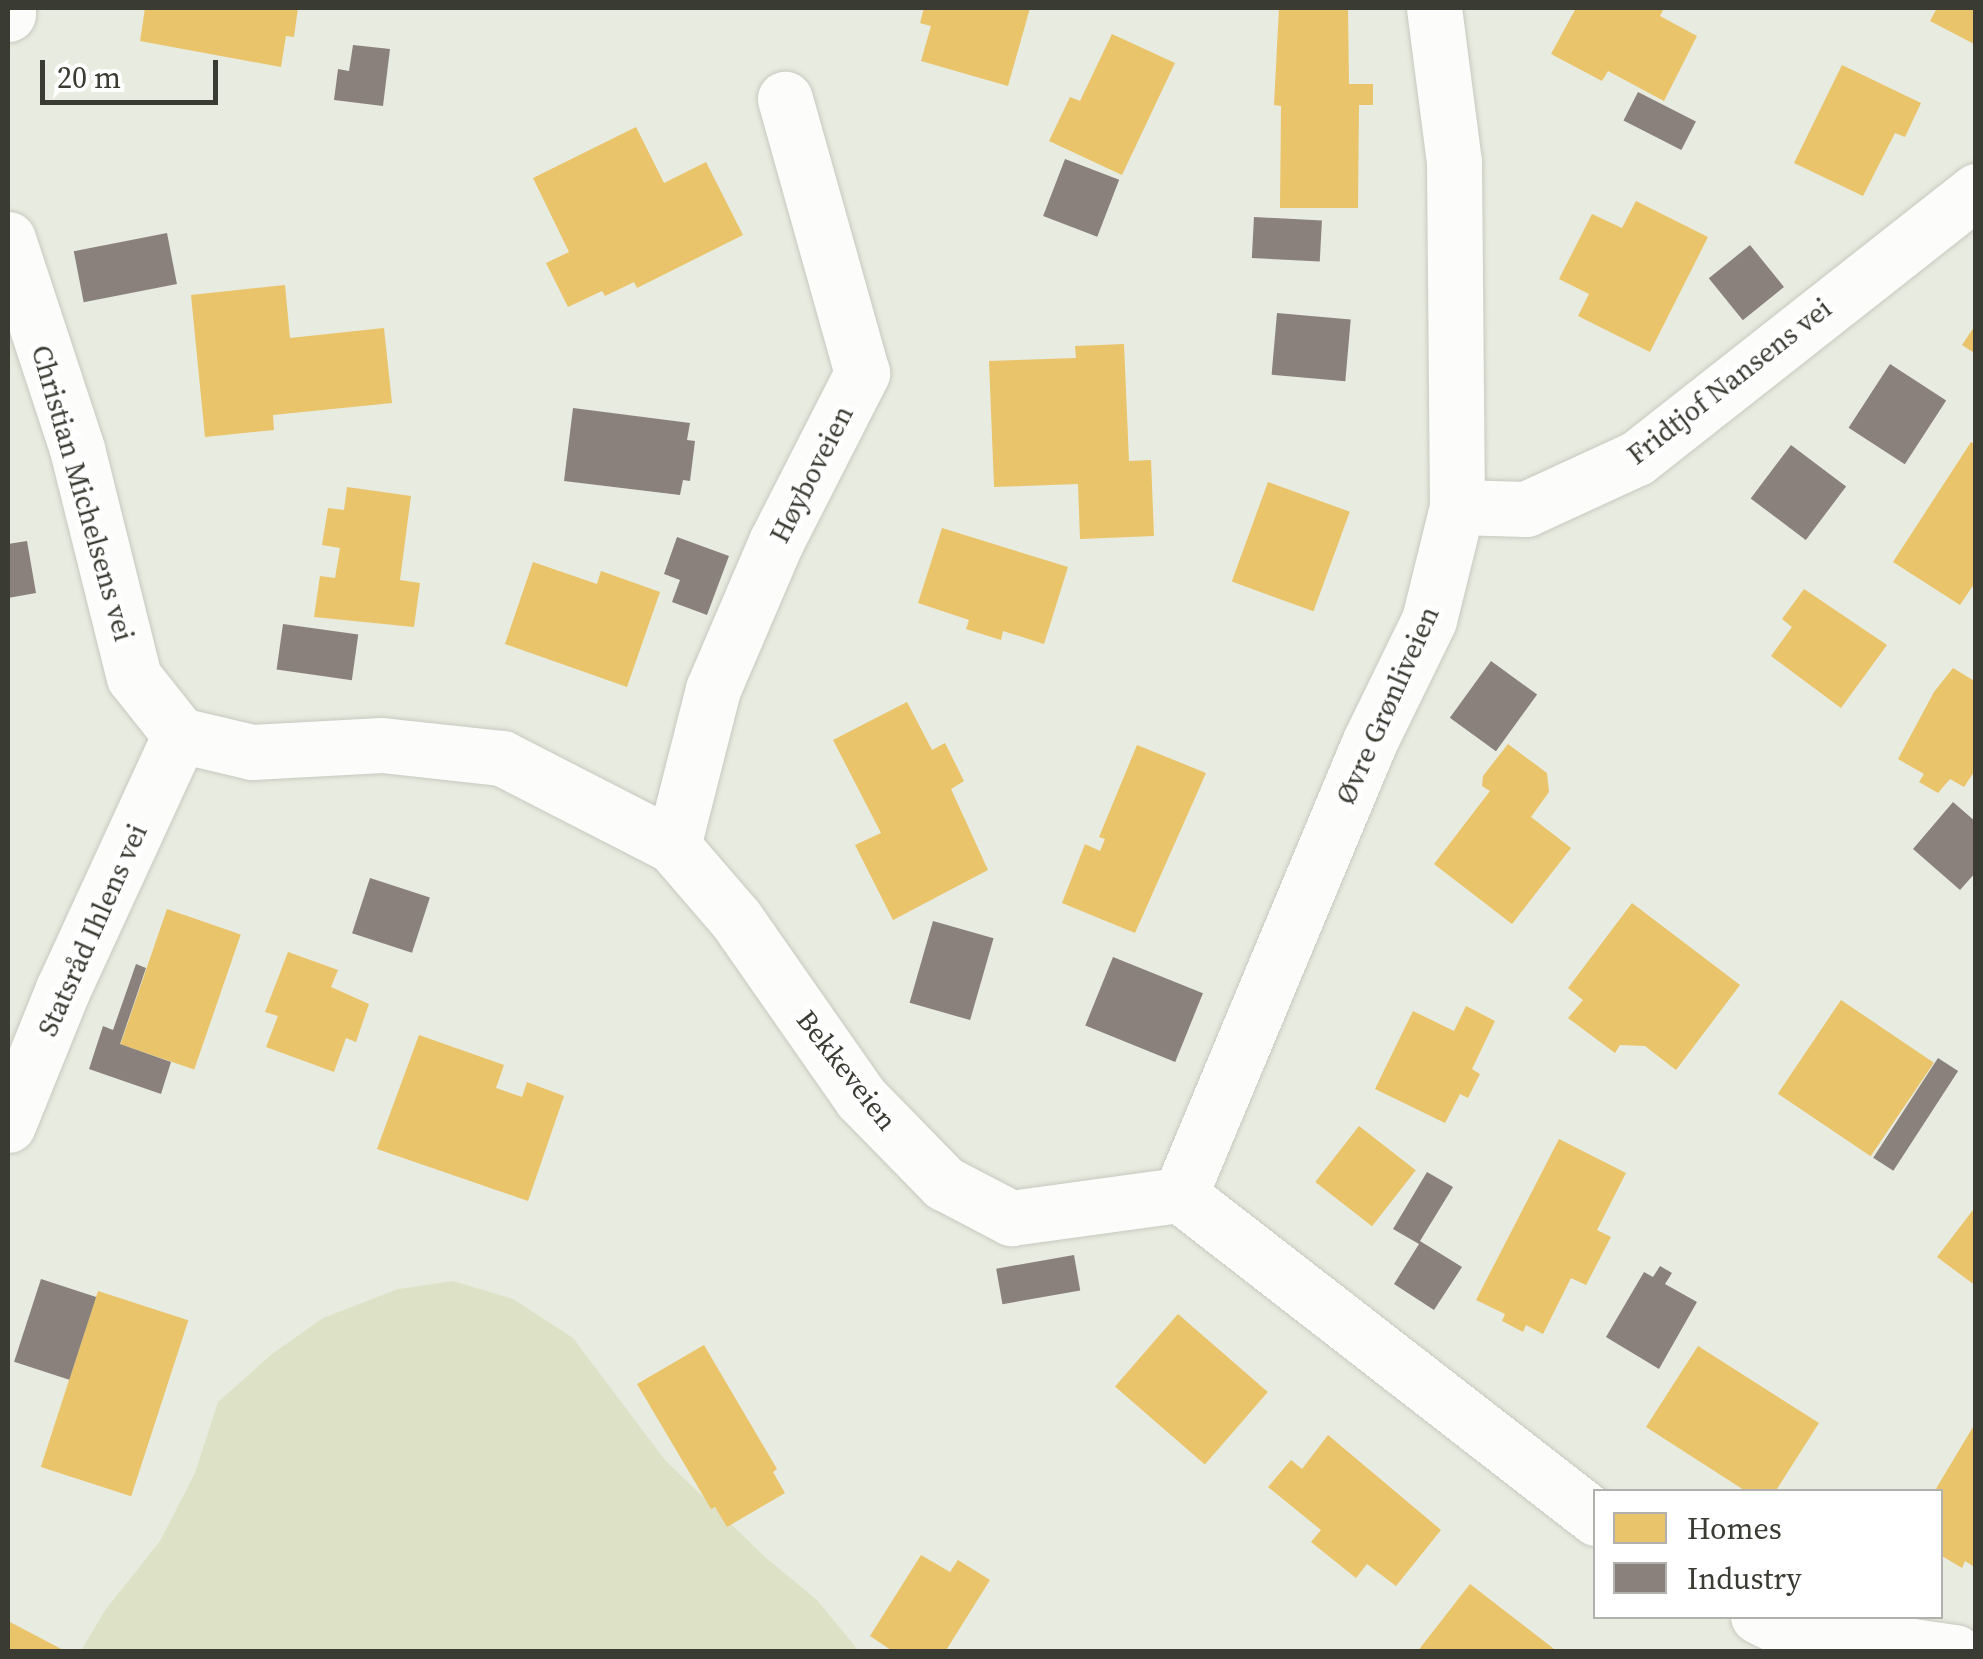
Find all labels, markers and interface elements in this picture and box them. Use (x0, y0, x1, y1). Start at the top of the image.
scale bar (45, 40, 222, 102)
text: 20 m (57, 57, 121, 98)
street label: Fridtjof Nansens vei (1620, 291, 1838, 471)
street label: Christian Michelsens vei (25, 341, 141, 645)
street label: Høyboveien (762, 400, 860, 548)
street label: Øvre Grønliveien (1328, 601, 1446, 809)
street label: Statsråd Ihlens vei (30, 819, 154, 1041)
street label: Bekkeveien (790, 1003, 904, 1137)
legend (1593, 1489, 1943, 1619)
text: Homes (1687, 1508, 1782, 1549)
text: Industry (1687, 1558, 1802, 1599)

